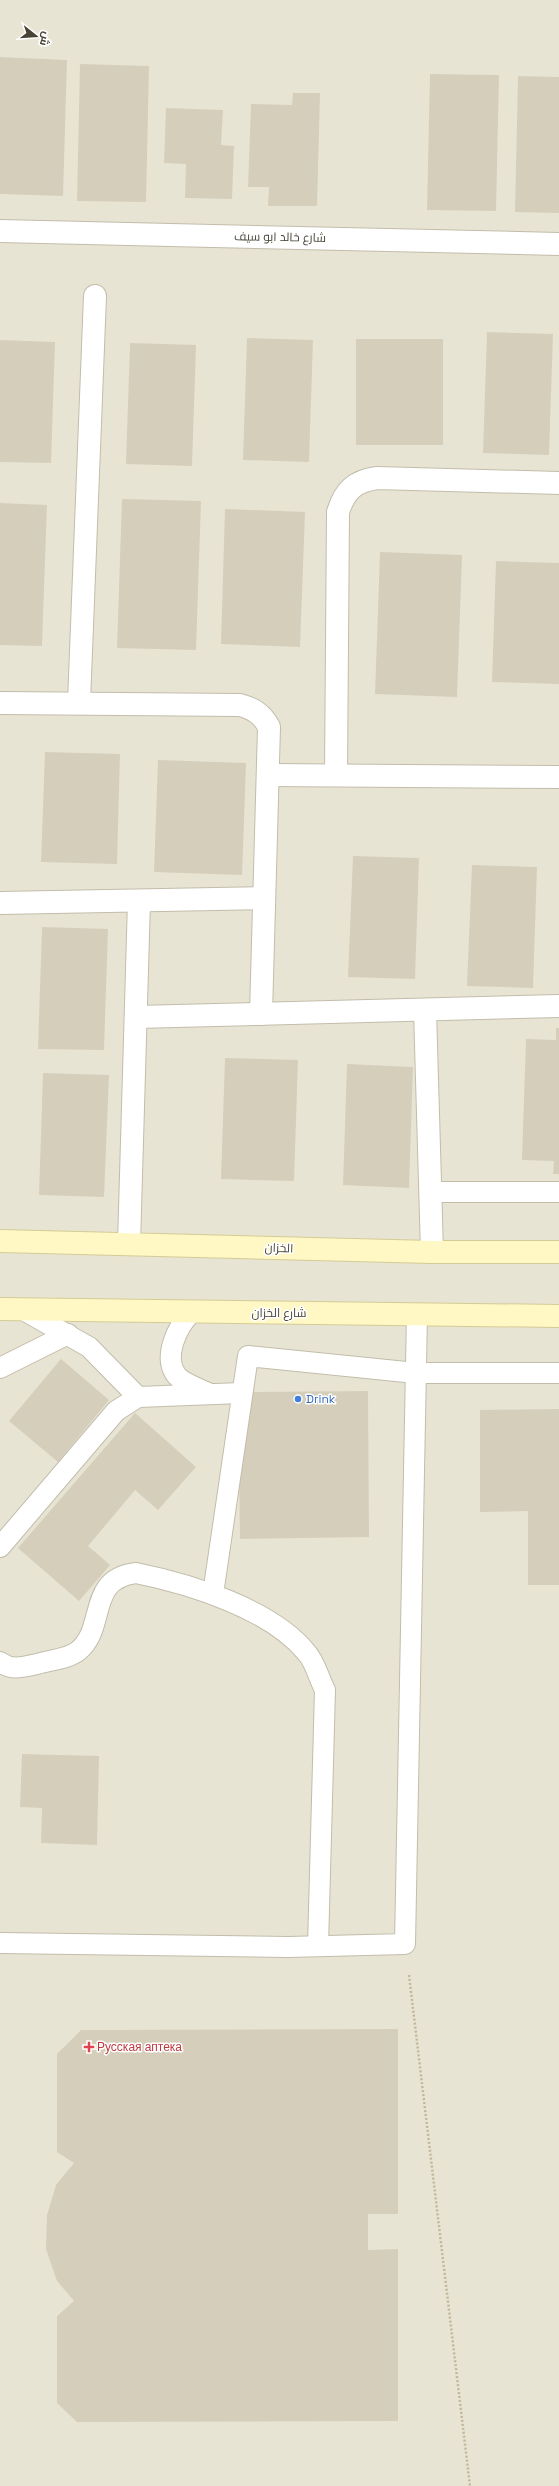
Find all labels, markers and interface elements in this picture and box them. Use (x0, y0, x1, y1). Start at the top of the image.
north arrow (16, 16, 56, 56)
text: ش (37, 30, 54, 48)
street label: شارع خالد ابو سيف (234, 228, 326, 246)
street label: الخزان (264, 1240, 294, 1256)
street label: شارع الخزان (252, 1305, 307, 1321)
place label: Drink (306, 1391, 336, 1407)
marker: Drink (293, 1394, 303, 1404)
place label: Русская аптека (97, 2039, 182, 2055)
marker: Русская аптека (84, 2042, 94, 2052)

